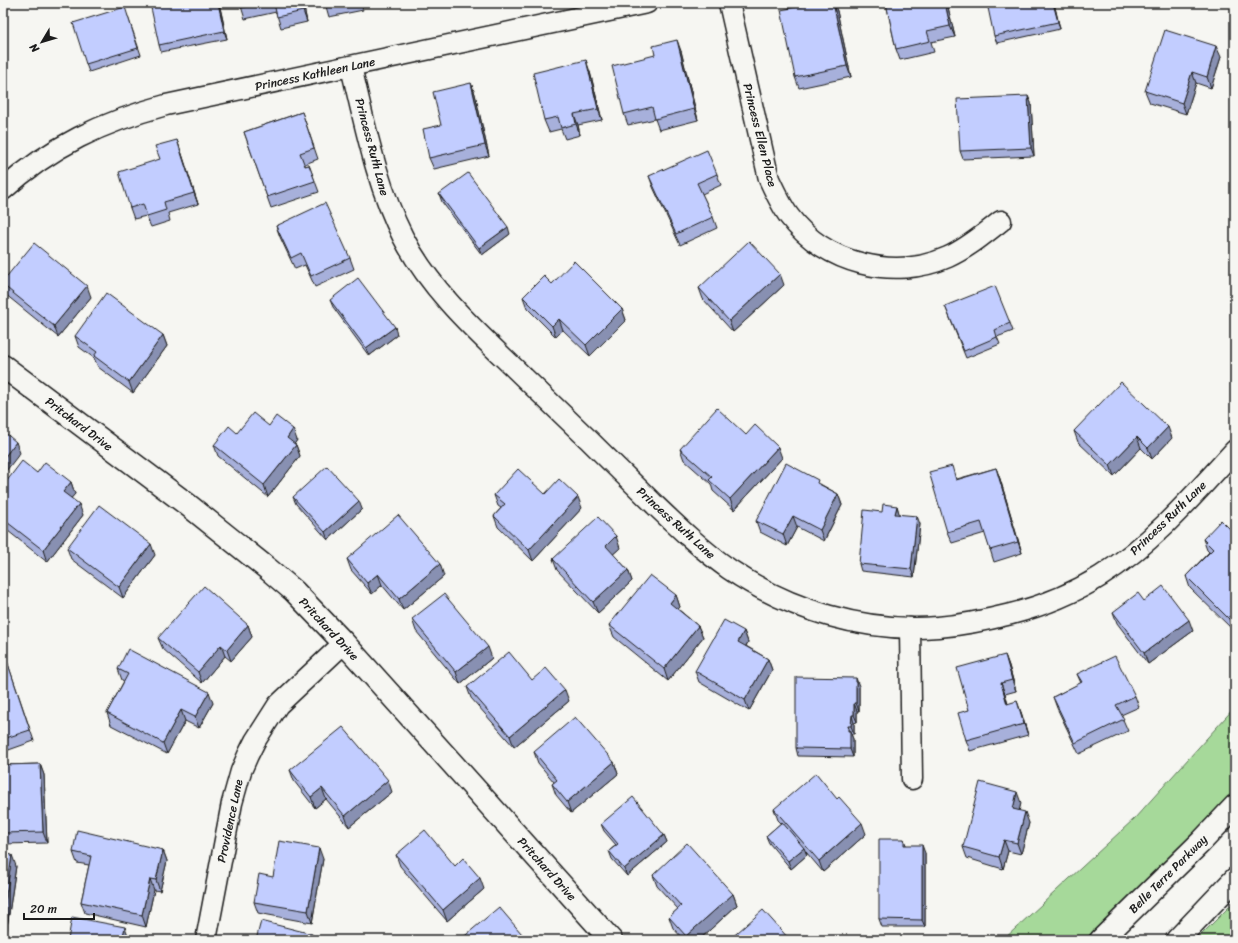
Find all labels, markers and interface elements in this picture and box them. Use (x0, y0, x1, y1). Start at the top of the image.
north arrow (22, 22, 62, 62)
text: N (24, 39, 45, 57)
street label: Princess Kathleen Lane (253, 51, 377, 97)
street label: Princess Ellen Place (736, 81, 784, 189)
street label: Princess Ruth Lane (348, 96, 396, 198)
street label: Pritchard Drive (40, 391, 118, 457)
street label: Princess Ruth Lane (1124, 475, 1212, 561)
street label: Princess Ruth Lane (631, 481, 721, 565)
street label: Pritchard Drive (293, 592, 365, 666)
street label: Providence Lane (210, 777, 250, 865)
street label: Belle Terre Parkway (1123, 829, 1213, 919)
street label: Pritchard Drive (512, 832, 582, 906)
scale bar (24, 895, 94, 921)
text: 20 m (30, 898, 57, 920)

